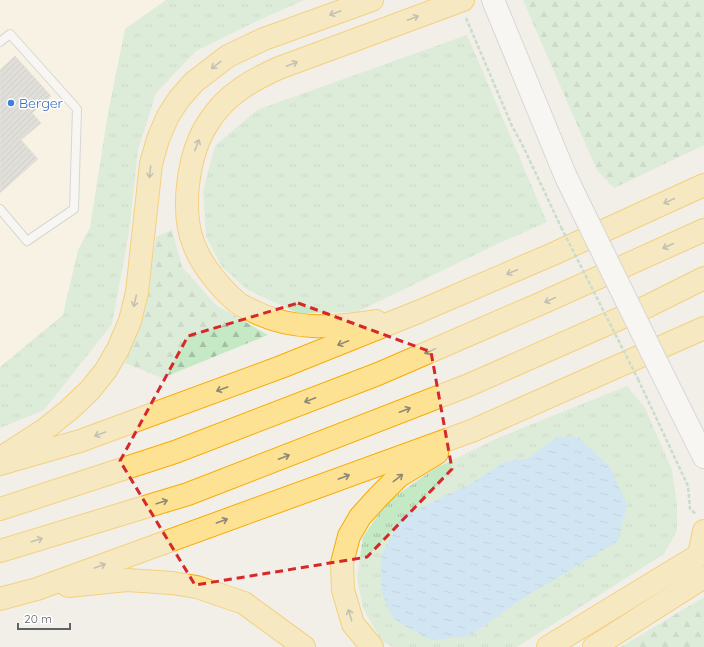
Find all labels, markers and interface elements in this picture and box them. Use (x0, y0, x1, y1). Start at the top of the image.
one-way arrow (329, 10, 341, 18)
one-way arrow (407, 13, 419, 21)
one-way arrow (285, 59, 297, 67)
one-way arrow (211, 60, 222, 69)
place label: Berger (19, 94, 64, 112)
marker: Berger (6, 98, 16, 108)
one-way arrow (193, 140, 201, 152)
one-way arrow (146, 165, 154, 178)
one-way arrow (663, 198, 675, 205)
one-way arrow (663, 243, 675, 251)
one-way arrow (506, 269, 518, 276)
one-way arrow (131, 294, 138, 307)
one-way arrow (544, 297, 556, 304)
one-way arrow (338, 339, 350, 347)
one-way arrow (425, 348, 437, 355)
one-way arrow (216, 386, 228, 394)
one-way arrow (304, 396, 316, 404)
one-way arrow (398, 405, 410, 413)
one-way arrow (94, 430, 106, 438)
one-way arrow (277, 452, 289, 460)
one-way arrow (338, 472, 350, 480)
one-way arrow (393, 473, 404, 482)
one-way arrow (155, 498, 168, 505)
one-way arrow (216, 517, 228, 525)
one-way arrow (31, 536, 44, 543)
one-way arrow (94, 561, 106, 569)
scale bar (18, 605, 70, 631)
one-way arrow (346, 609, 353, 622)
text: 20 m (24, 611, 52, 626)

